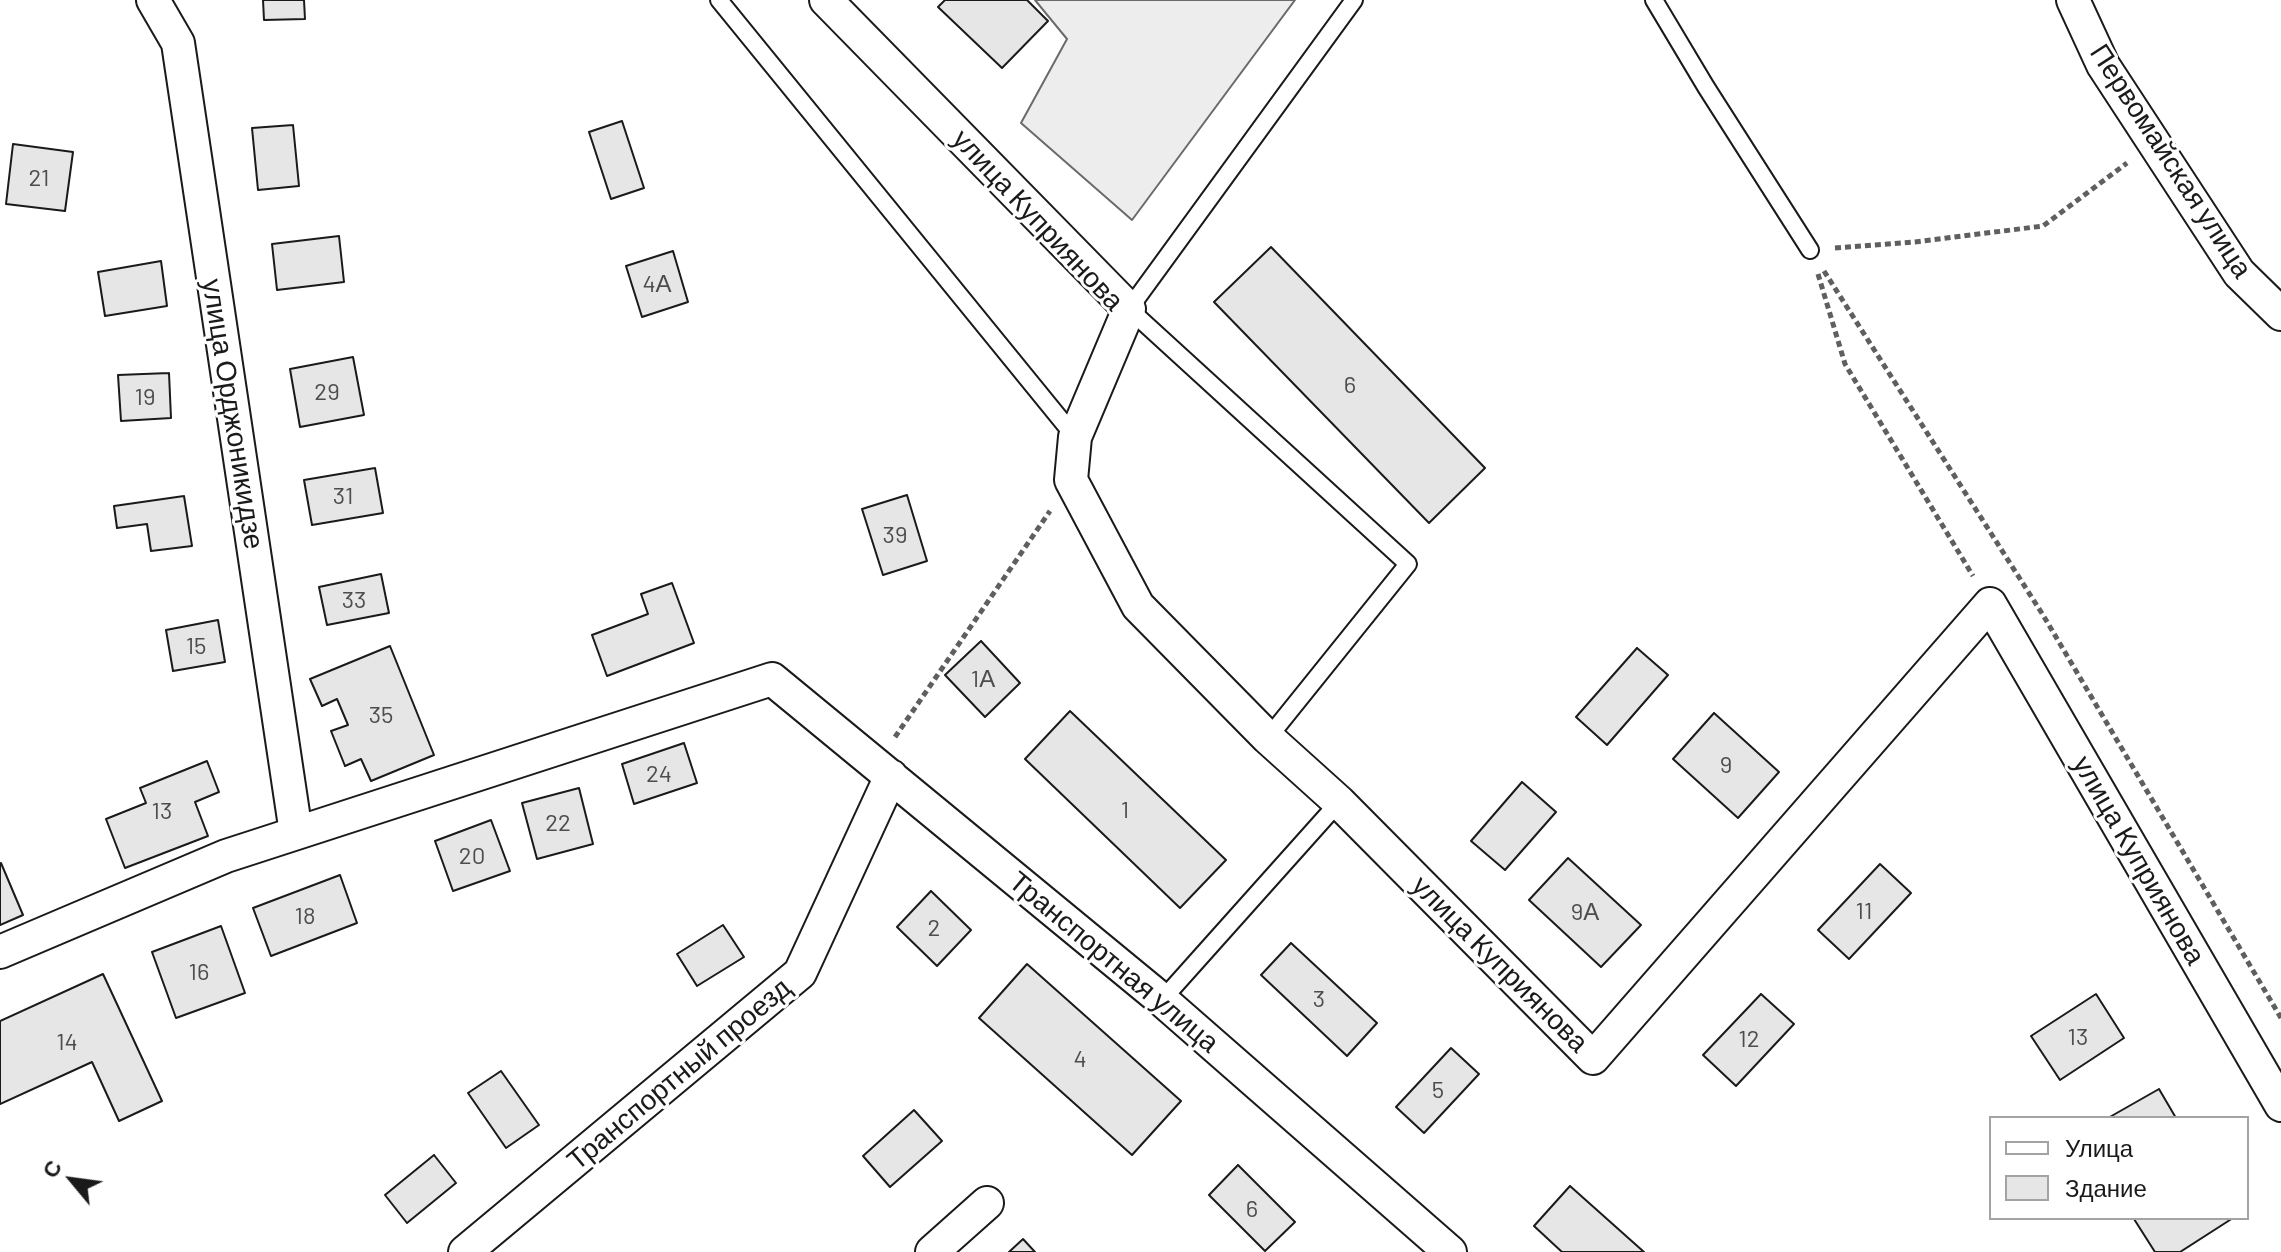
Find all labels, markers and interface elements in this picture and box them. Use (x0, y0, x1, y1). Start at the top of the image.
street label: Первомайская улица (2083, 38, 2259, 284)
street label: улица Куприянова (945, 122, 1131, 318)
house number: 21 (29, 164, 49, 192)
house number: 4А (642, 270, 672, 298)
street label: улица Орджоникидзе (195, 276, 271, 552)
house number: 6 (1344, 371, 1356, 399)
house number: 29 (314, 378, 340, 406)
house number: 19 (135, 383, 155, 411)
house number: 31 (333, 482, 353, 510)
house number: 39 (883, 521, 907, 549)
house number: 33 (342, 586, 366, 614)
house number: 15 (186, 632, 206, 660)
house number: 1А (971, 665, 995, 693)
house number: 35 (369, 701, 393, 729)
street label: улица Куприянова (2066, 750, 2212, 970)
house number: 9 (1720, 751, 1732, 779)
house number: 24 (646, 760, 672, 788)
house number: 1 (1121, 796, 1129, 824)
house number: 13 (152, 797, 172, 825)
house number: 22 (545, 809, 571, 837)
house number: 20 (459, 842, 485, 870)
street label: Транспортная улица (1002, 864, 1226, 1060)
street label: улица Куприянова (1405, 869, 1595, 1059)
house number: 11 (1856, 897, 1872, 925)
house number: 9А (1571, 898, 1599, 926)
house number: 18 (295, 902, 315, 930)
house number: 2 (928, 914, 940, 942)
house number: 16 (189, 958, 209, 986)
street label: Транспортный проезд (560, 971, 798, 1177)
house number: 3 (1313, 985, 1325, 1013)
house number: 13 (2068, 1023, 2088, 1051)
house number: 12 (1738, 1025, 1760, 1053)
house number: 14 (56, 1028, 78, 1056)
house number: 4 (1073, 1045, 1087, 1073)
house number: 5 (1432, 1076, 1444, 1104)
legend (1989, 1116, 2249, 1220)
text: Улица (2065, 1133, 2133, 1162)
north arrow (32, 1140, 112, 1220)
text: С (36, 1155, 66, 1182)
text: Здание (2065, 1173, 2147, 1202)
house number: 6 (1246, 1195, 1258, 1223)

